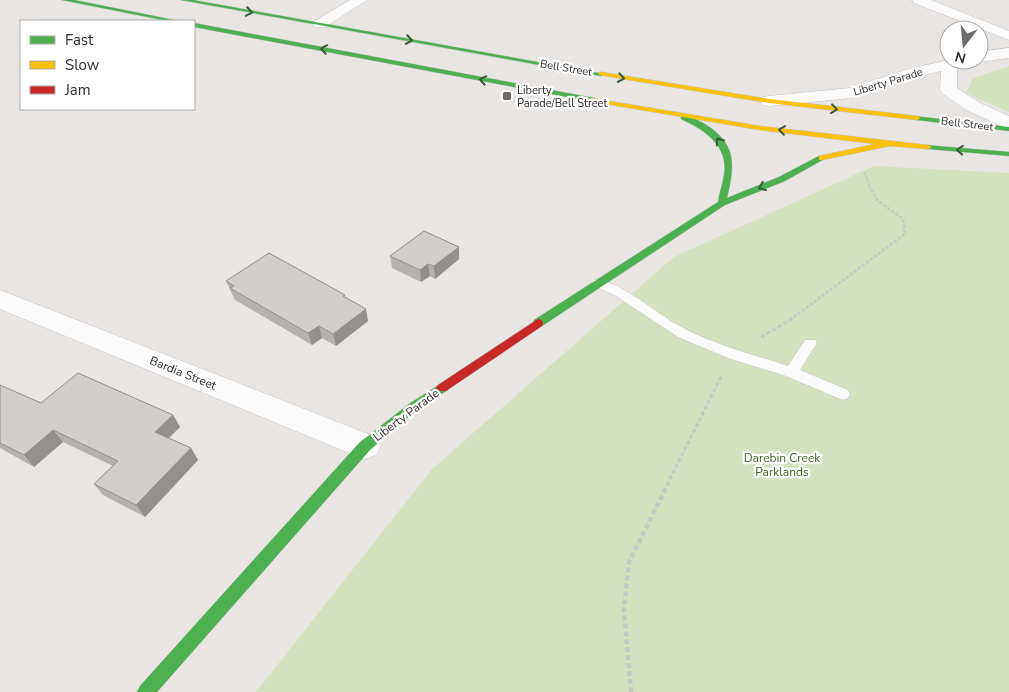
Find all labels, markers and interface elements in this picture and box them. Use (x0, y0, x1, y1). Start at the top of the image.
one-way arrow (245, 6, 254, 16)
legend (20, 20, 195, 110)
north arrow (939, 20, 989, 70)
text: Fast (65, 30, 94, 50)
one-way arrow (405, 35, 414, 45)
one-way arrow (319, 45, 328, 55)
text: N (953, 46, 968, 68)
text: Slow (65, 55, 100, 75)
street label: Bell Street (539, 56, 593, 80)
street label: Liberty Parade (851, 64, 925, 100)
one-way arrow (617, 73, 625, 83)
one-way arrow (479, 75, 488, 85)
text: Jam (64, 80, 91, 100)
place label: Liberty Parade/Bell Street (517, 83, 607, 111)
marker: Liberty Parade/Bell Street (501, 90, 513, 102)
one-way arrow (830, 103, 838, 114)
street label: Bell Street (940, 113, 994, 135)
one-way arrow (777, 126, 786, 136)
one-way arrow (716, 137, 725, 147)
one-way arrow (956, 145, 964, 156)
one-way arrow (758, 182, 766, 192)
street label: Bardia Street (147, 352, 219, 394)
street label: Liberty Parade (370, 385, 442, 445)
park label: Darebin Creek Parklands (744, 450, 821, 480)

